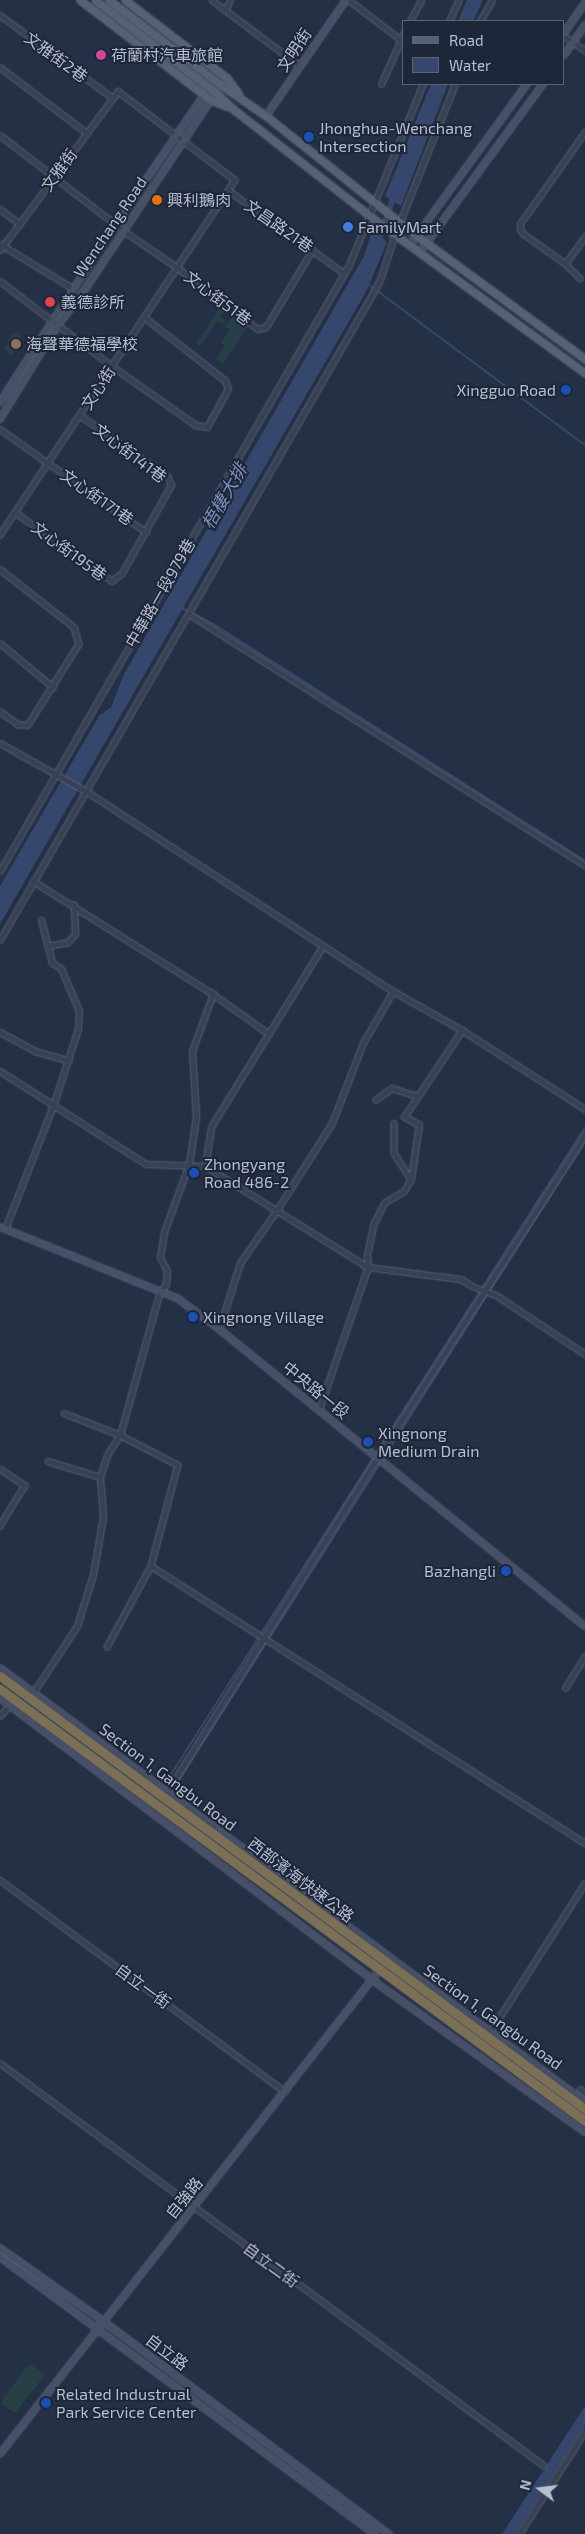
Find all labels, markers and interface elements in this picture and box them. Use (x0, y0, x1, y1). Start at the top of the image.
legend (402, 20, 565, 85)
street label: 文明街 (273, 25, 315, 75)
street label: 文雅街2巷 (21, 28, 91, 86)
text: Road (449, 31, 484, 49)
place label: 荷蘭村汽車旅館 (111, 45, 223, 65)
marker: 荷蘭村汽車旅館 (95, 49, 107, 61)
text: Water (449, 56, 491, 74)
place label: Jhonghua-Wenchang Intersection (319, 118, 472, 156)
marker: Jhonghua-Wenchang Intersection (303, 131, 315, 143)
street label: 文雅街 (37, 145, 81, 195)
street label: Wenchang Road (69, 173, 151, 281)
place label: 興利鵝肉 (167, 190, 231, 210)
marker: 興利鵝肉 (151, 194, 163, 206)
street label: 文昌路21巷 (241, 195, 317, 257)
place label: FamilyMart (358, 217, 441, 237)
marker: FamilyMart (342, 221, 354, 233)
street label: 文心街51巷 (181, 267, 255, 329)
place label: 義德診所 (61, 292, 125, 312)
marker: 義德診所 (43, 295, 57, 309)
place label: 海聲華德福學校 (26, 334, 138, 354)
marker: 海聲華德福學校 (10, 338, 22, 350)
street label: 文心街 (77, 363, 119, 413)
place label: Xingguo Road (456, 380, 556, 400)
marker: Xingguo Road (560, 384, 572, 396)
street label: 文心街141巷 (90, 419, 170, 487)
water label: 梧棲大排 (197, 459, 251, 533)
street label: 文心街171巷 (57, 465, 137, 529)
street label: 文心街195巷 (28, 517, 110, 585)
street label: 中華路一段979巷 (121, 535, 199, 651)
place label: Zhongyang Road 486-2 (204, 1154, 289, 1192)
marker: Zhongyang Road 486-2 (188, 1167, 200, 1179)
place label: Xingnong Village (203, 1307, 325, 1327)
marker: Xingnong Village (187, 1311, 199, 1323)
street label: 中央路一段 (279, 1357, 353, 1423)
place label: Xingnong Medium Drain (378, 1423, 480, 1461)
marker: Xingnong Medium Drain (362, 1436, 374, 1448)
place label: Bazhangli (424, 1561, 496, 1581)
marker: Bazhangli (500, 1565, 512, 1577)
street label: Section 1, Gangbu Road (96, 1719, 240, 1835)
street label: 西部濱海快速公路 (244, 1834, 358, 1926)
street label: 自立一街 (111, 1959, 175, 2013)
street label: Section 1, Gangbu Road (420, 1960, 566, 2074)
street label: 自強路 (161, 2173, 207, 2223)
street label: 自立二街 (239, 2238, 303, 2292)
street label: 自立路 (142, 2330, 192, 2374)
place label: Related Industrual Park Service Center (56, 2384, 197, 2422)
marker: Related Industrual Park Service Center (40, 2397, 52, 2409)
north arrow (515, 2464, 565, 2514)
text: N (516, 2478, 535, 2492)

